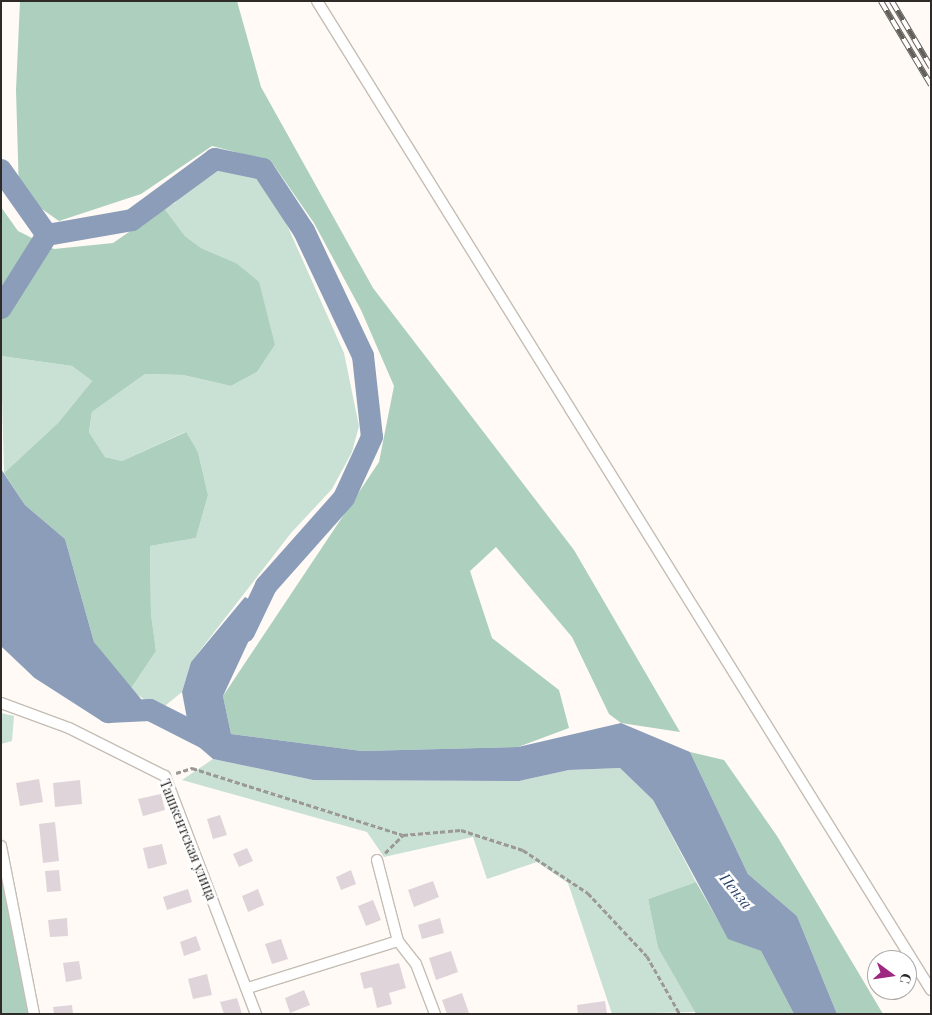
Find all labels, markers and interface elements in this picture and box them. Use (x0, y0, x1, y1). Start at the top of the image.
street label: Ташкентская улица (156, 777, 220, 903)
water label: Пенза (716, 869, 756, 913)
north arrow (867, 950, 917, 1000)
text: С (896, 971, 916, 986)

